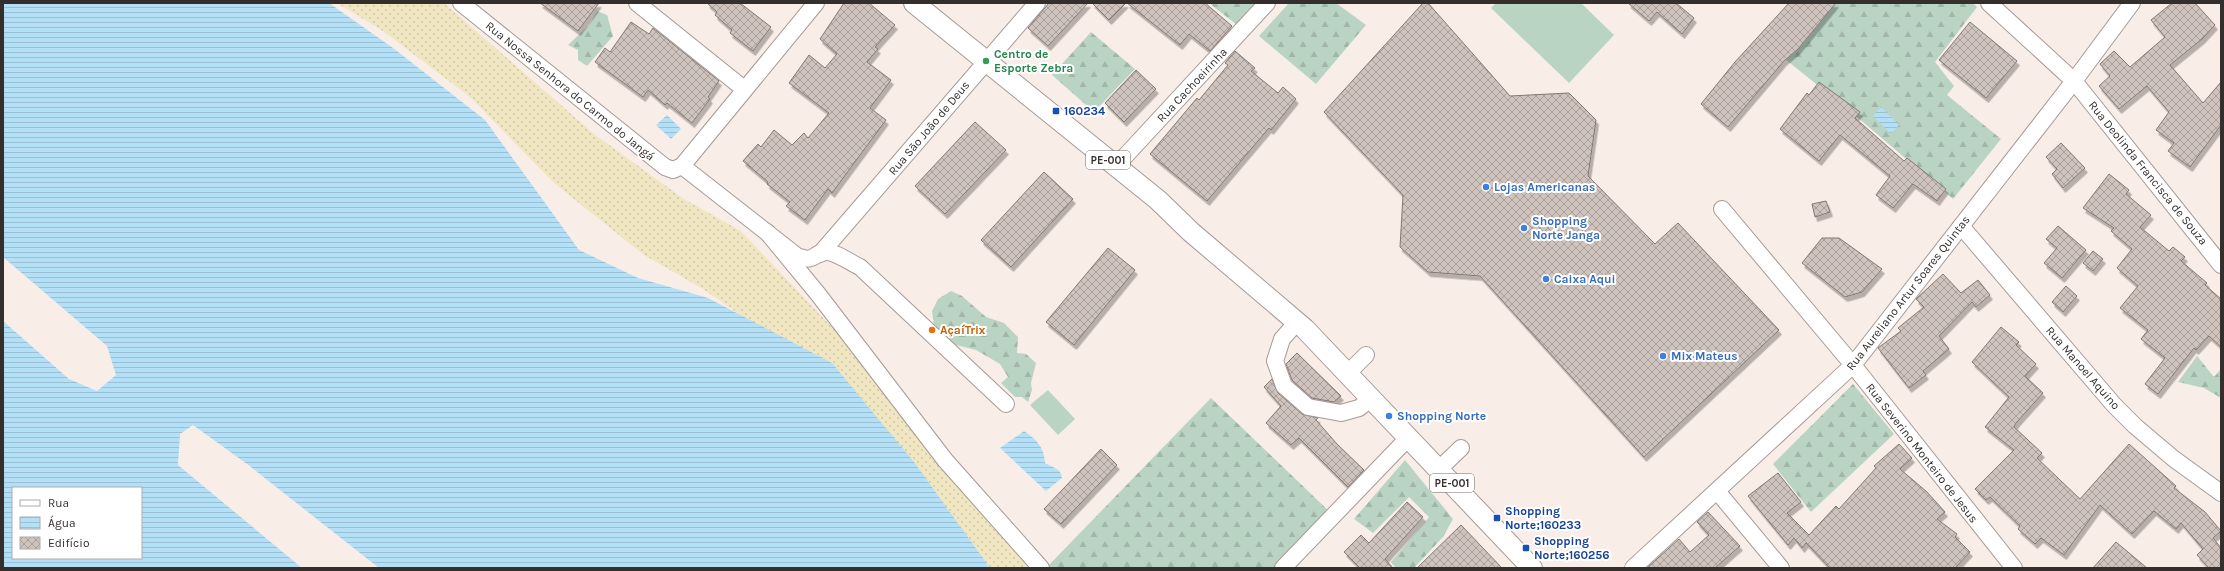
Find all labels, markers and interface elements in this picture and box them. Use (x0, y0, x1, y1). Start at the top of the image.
street label: Rua Nossa Senhora do Carmo do Jangá (483, 18, 657, 164)
street label: Rua Cachoeirinha (1154, 45, 1230, 125)
place label: Centro de Esporte Zebra (994, 47, 1073, 75)
marker: Centro de Esporte Zebra (981, 56, 991, 66)
street label: Rua São João de Deus (886, 78, 972, 178)
street label: Rua Deolinda Francisca de Souza (2086, 98, 2210, 248)
place label: 160234 (1064, 104, 1105, 118)
marker: 160234 (1051, 106, 1061, 116)
road number: PE-001 (1086, 151, 1130, 169)
place label: Lojas Americanas (1494, 180, 1595, 194)
marker: Lojas Americanas (1481, 182, 1491, 192)
street label: Rua Aureliano Artur Soares Quintas (1843, 213, 1973, 373)
place label: Shopping Norte Janga (1532, 214, 1600, 242)
marker: Shopping Norte Janga (1519, 223, 1529, 233)
place label: Caixa Aqui (1554, 272, 1616, 286)
marker: Caixa Aqui (1541, 274, 1551, 284)
place label: AçaíTrix (940, 323, 986, 337)
street label: Rua Manoel Aquino (2043, 324, 2123, 412)
marker: AçaíTrix (927, 325, 937, 335)
place label: Mix Mateus (1671, 349, 1738, 363)
marker: Mix Mateus (1658, 351, 1668, 361)
street label: Rua Severino Monteiro de Jesus (1863, 380, 1981, 526)
place label: Shopping Norte (1397, 409, 1486, 423)
marker: Shopping Norte (1384, 411, 1394, 421)
road number: PE-001 (1430, 474, 1474, 492)
legend (12, 487, 142, 559)
text: Rua (48, 496, 69, 510)
place label: Shopping Norte;160233 (1505, 504, 1581, 532)
marker: Shopping Norte;160233 (1492, 513, 1502, 523)
text: Água (48, 515, 76, 530)
place label: Shopping Norte;160256 (1534, 534, 1610, 562)
text: Edifício (48, 536, 89, 550)
marker: Shopping Norte;160256 (1521, 543, 1531, 553)

